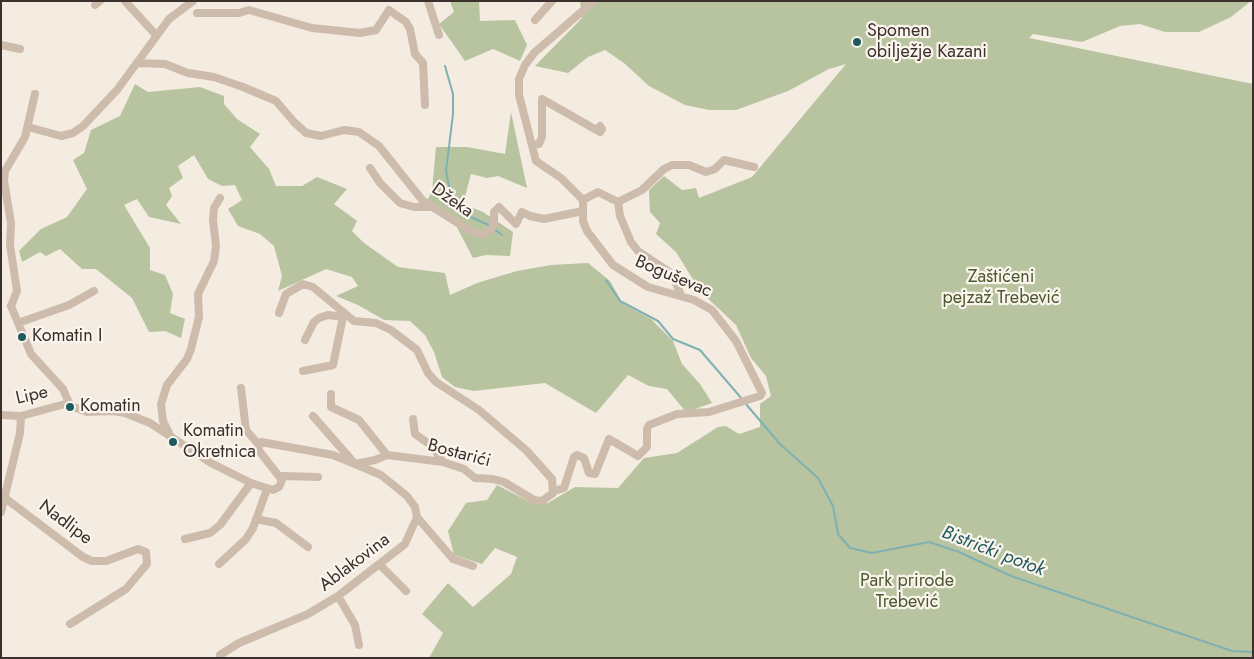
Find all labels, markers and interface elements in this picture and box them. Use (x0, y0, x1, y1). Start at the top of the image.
place label: Spomen obilježje Kazani (867, 21, 987, 64)
marker: Spomen obilježje Kazani (851, 36, 863, 48)
street label: Džeka (427, 179, 477, 223)
street label: Boguševac (631, 251, 715, 303)
park label: Zaštićeni pejzaž Trebević (942, 267, 1060, 310)
place label: Komatin I (32, 326, 102, 348)
marker: Komatin I (16, 331, 28, 343)
street label: Lipe (14, 382, 50, 410)
place label: Komatin (80, 396, 141, 418)
marker: Komatin (64, 401, 76, 413)
place label: Komatin Okretnica (183, 421, 256, 464)
street label: Bostarići (425, 435, 493, 473)
marker: Komatin Okretnica (167, 436, 179, 448)
street label: Nadlipe (34, 496, 96, 550)
water label: Bistrički potok (938, 522, 1048, 582)
street label: Ablakovina (315, 529, 395, 597)
park label: Park prirode Trebević (860, 571, 954, 614)

